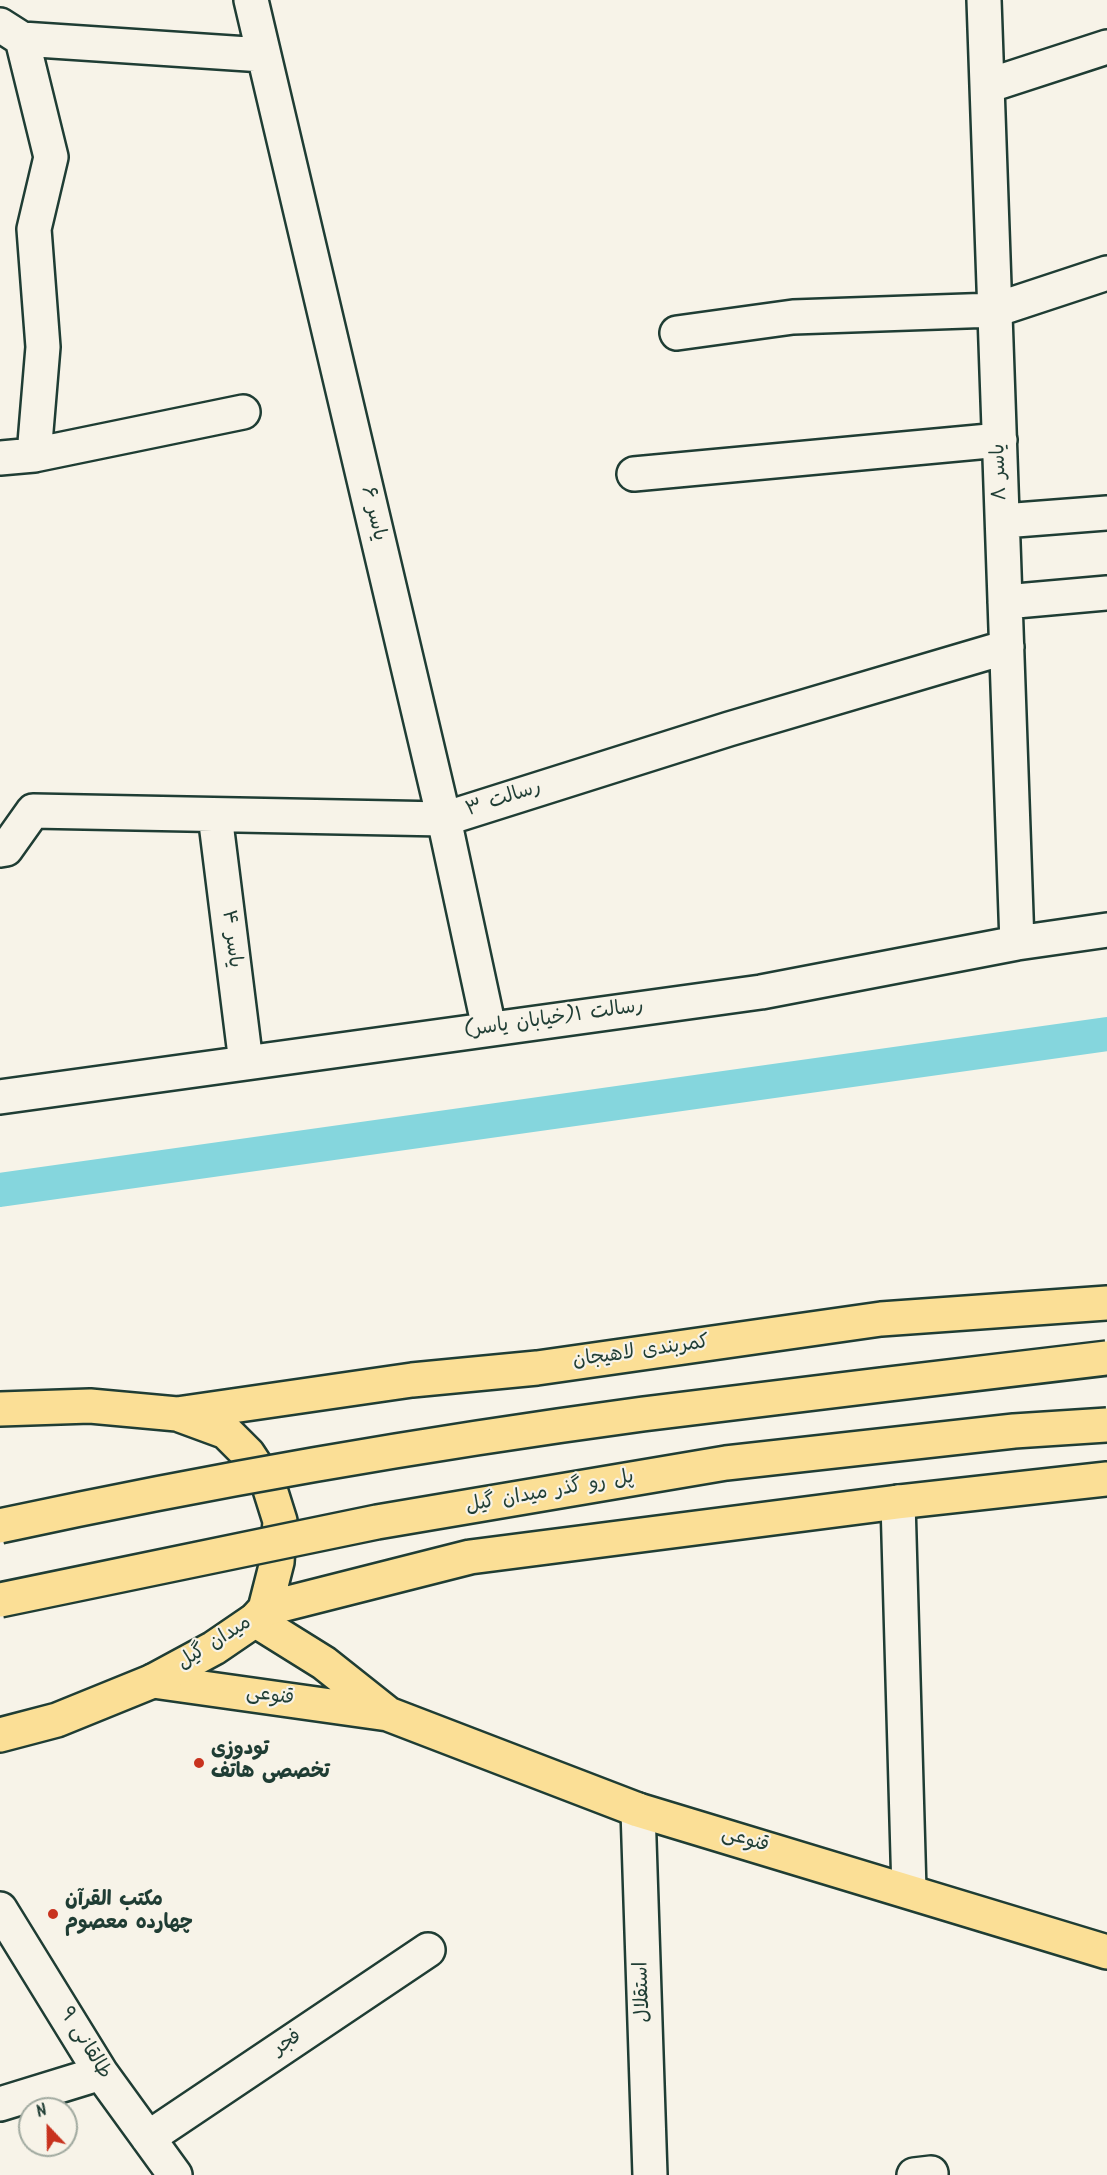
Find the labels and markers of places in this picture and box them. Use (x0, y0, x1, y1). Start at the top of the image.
place label: تودوزی تخصصی هاتف (211, 1739, 330, 1786)
marker: تودوزی تخصصی هاتف (192, 1756, 206, 1770)
place label: مکتب القرآن چهارده معصوم (65, 1890, 193, 1937)
marker: مکتب القرآن چهارده معصوم (46, 1907, 60, 1921)

